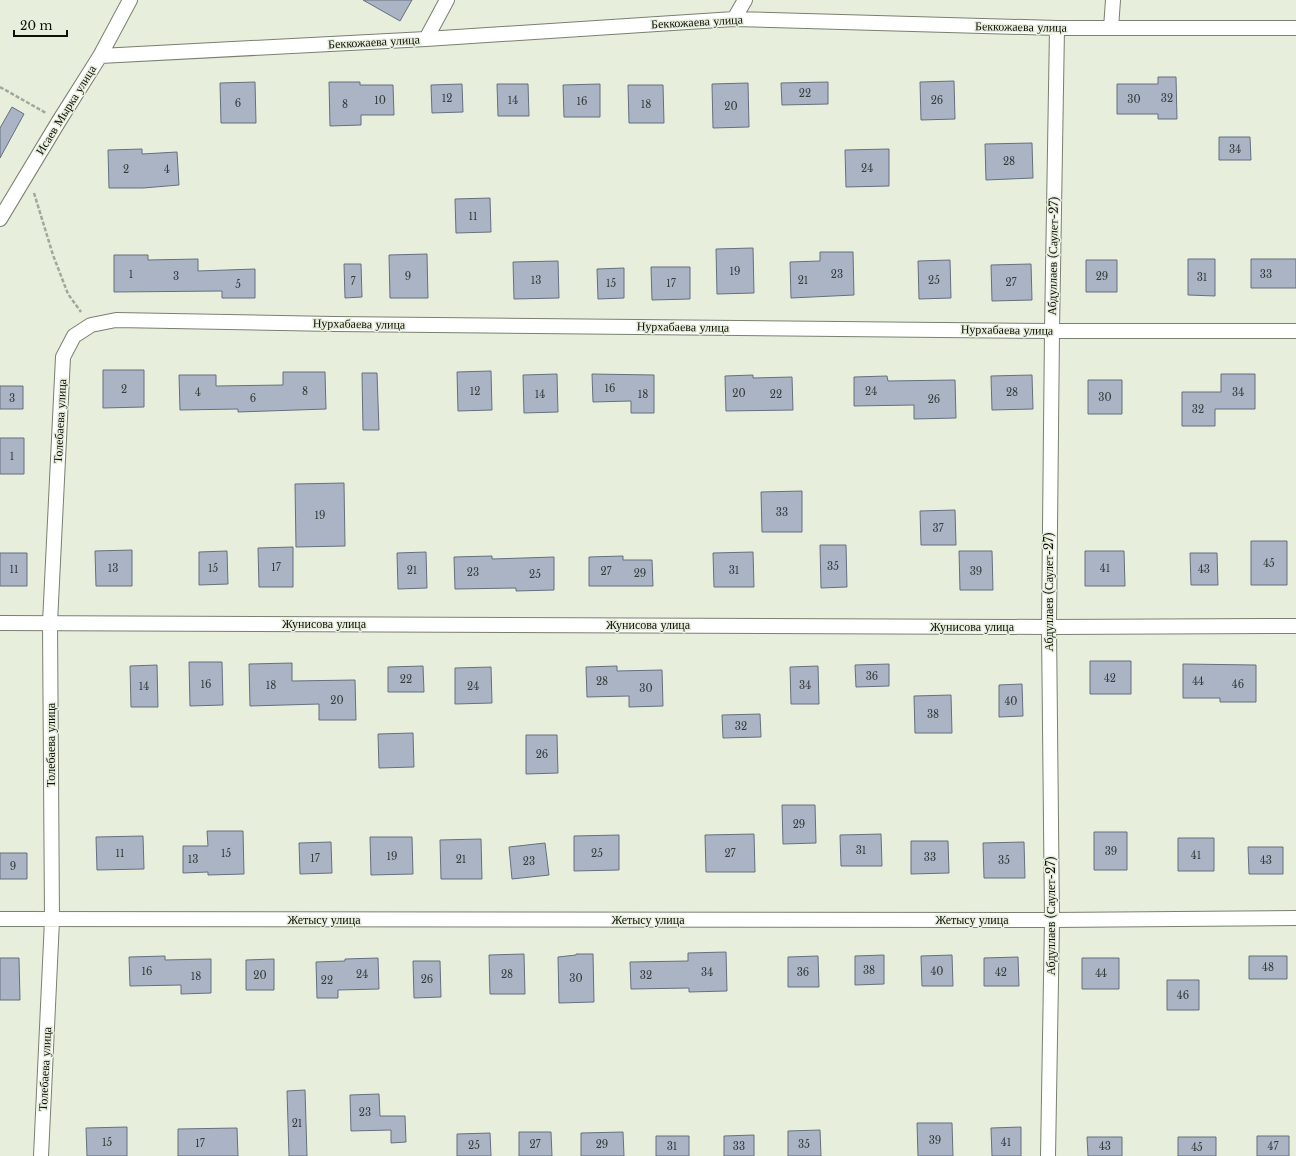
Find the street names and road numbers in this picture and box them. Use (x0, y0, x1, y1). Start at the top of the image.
street label: Беккожаева улица (651, 12, 744, 31)
street label: Беккожаева улица (975, 18, 1068, 35)
street label: Беккожаева улица (328, 32, 421, 51)
street label: Исаев Мырка улица (32, 62, 99, 157)
street label: Абдуллаев (Саулет-27) (1044, 196, 1061, 316)
street label: Нурхабаева улица (313, 315, 406, 332)
street label: Нурхабаева улица (637, 318, 730, 335)
street label: Нурхабаева улица (961, 321, 1054, 338)
street label: Толебаева улица (50, 378, 69, 463)
street label: Абдуллаев (Саулет-27) (1041, 533, 1056, 651)
street label: Жунисова улица (282, 616, 367, 631)
street label: Жунисова улица (606, 617, 691, 632)
street label: Жунисова улица (930, 619, 1015, 634)
street label: Толебаева улица (43, 702, 58, 787)
street label: Абдуллаев (Саулет-27) (1043, 857, 1058, 975)
street label: Жетысу улица (287, 912, 361, 927)
street label: Жетысу улица (611, 912, 685, 927)
street label: Жетысу улица (935, 912, 1009, 927)
street label: Толебаева улица (35, 1026, 54, 1111)

